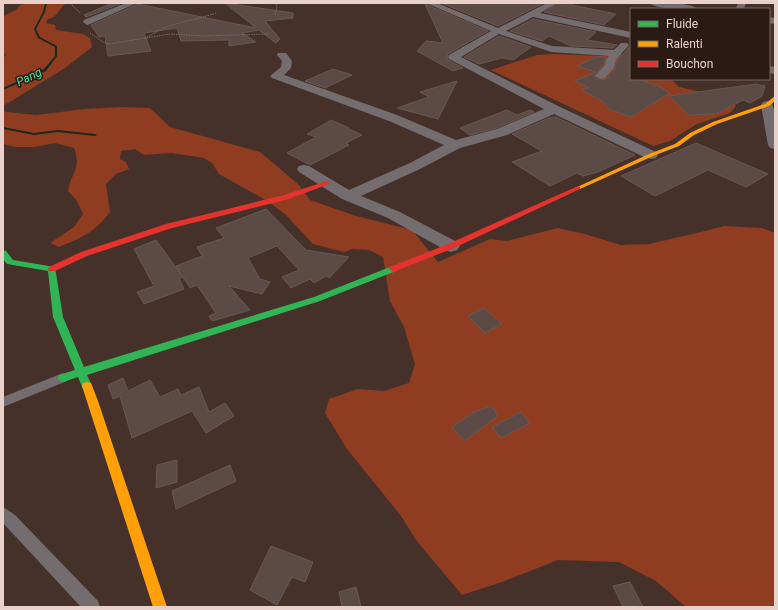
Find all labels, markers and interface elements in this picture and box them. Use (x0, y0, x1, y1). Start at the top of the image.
legend (630, 8, 770, 80)
text: Fluide (666, 17, 698, 31)
text: Ralenti (666, 37, 703, 51)
text: Bouchon (666, 57, 713, 71)
water label: Pang (14, 65, 44, 89)

